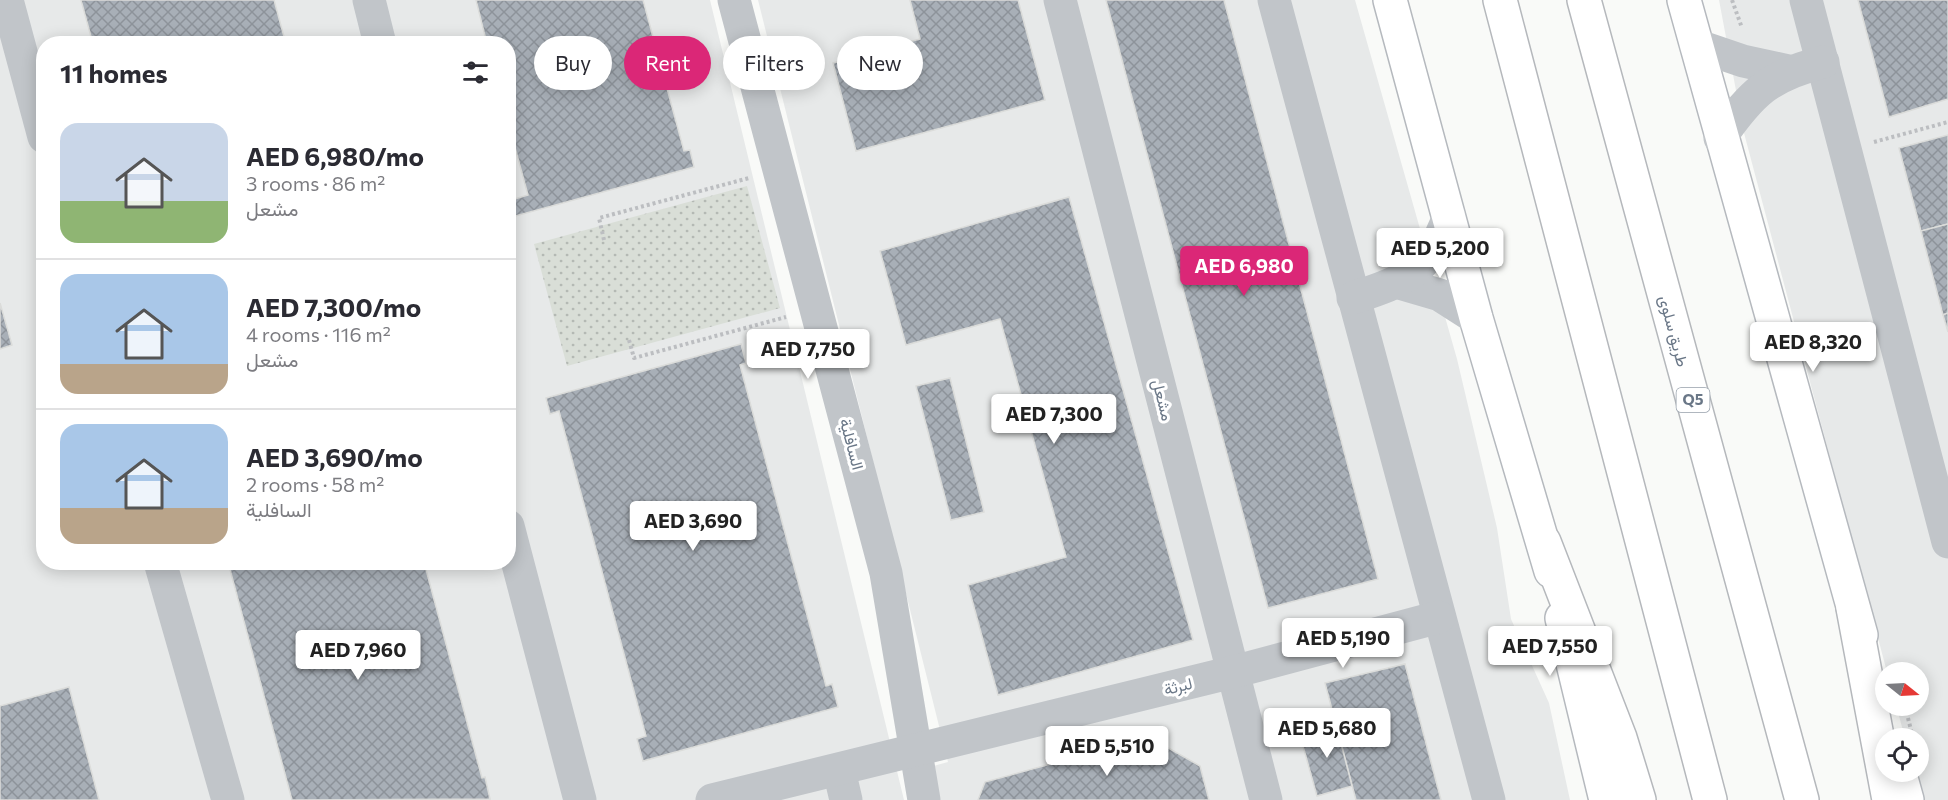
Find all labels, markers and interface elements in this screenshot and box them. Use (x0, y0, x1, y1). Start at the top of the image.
chip: Buy (534, 36, 612, 90)
chip: Rent (624, 36, 711, 90)
chip: Filters (723, 36, 825, 90)
chip: New (837, 36, 923, 90)
icon: filters (459, 56, 492, 89)
text: 11 homes (60, 57, 168, 88)
text: AED 6,980/mo (246, 140, 424, 171)
icon: home (108, 147, 180, 219)
text: 3 rooms · 86 m² (246, 171, 385, 195)
text: مشعل (246, 196, 298, 220)
pin: AED 5,200 (1371, 228, 1509, 279)
text: AED 5,200 (1390, 235, 1490, 259)
pin: AED 6,980 (1175, 246, 1313, 297)
text: AED 6,980 (1194, 253, 1294, 277)
text: AED 7,300/mo (246, 291, 421, 322)
street label: طريق سلوى (1654, 293, 1693, 369)
icon: home (108, 298, 180, 370)
text: 4 rooms · 116 m² (246, 322, 391, 346)
pin: AED 8,320 (1744, 322, 1882, 373)
pin: AED 7,750 (739, 329, 877, 380)
text: AED 8,320 (1764, 329, 1862, 353)
text: AED 7,750 (761, 336, 855, 360)
text: مشعل (246, 347, 298, 371)
street label: مشعل (1147, 377, 1178, 423)
road number: Q5 (1676, 388, 1710, 412)
pin: AED 7,300 (985, 394, 1123, 445)
text: AED 7,300 (1005, 401, 1103, 425)
street label: السافلية (836, 416, 868, 472)
text: AED 3,690/mo (246, 441, 423, 472)
icon: home (108, 448, 180, 520)
text: 2 rooms · 58 m² (246, 472, 384, 496)
text: السافلية (246, 497, 312, 521)
pin: AED 3,690 (624, 501, 762, 552)
text: AED 3,690 (644, 508, 742, 532)
pin: AED 5,190 (1274, 618, 1412, 669)
text: AED 5,190 (1296, 625, 1390, 649)
pin: AED 7,550 (1481, 626, 1619, 677)
pin: AED 7,960 (289, 630, 427, 681)
text: AED 7,550 (1502, 633, 1598, 657)
text: AED 7,960 (310, 637, 406, 661)
north arrow (1875, 662, 1929, 716)
map controls (1875, 662, 1929, 782)
street label: لبرثة (1162, 673, 1195, 700)
pin: AED 5,680 (1258, 708, 1396, 759)
text: AED 5,680 (1278, 715, 1376, 739)
pin: AED 5,510 (1038, 726, 1176, 777)
button: locate (1875, 728, 1929, 782)
text: AED 5,510 (1059, 733, 1155, 757)

